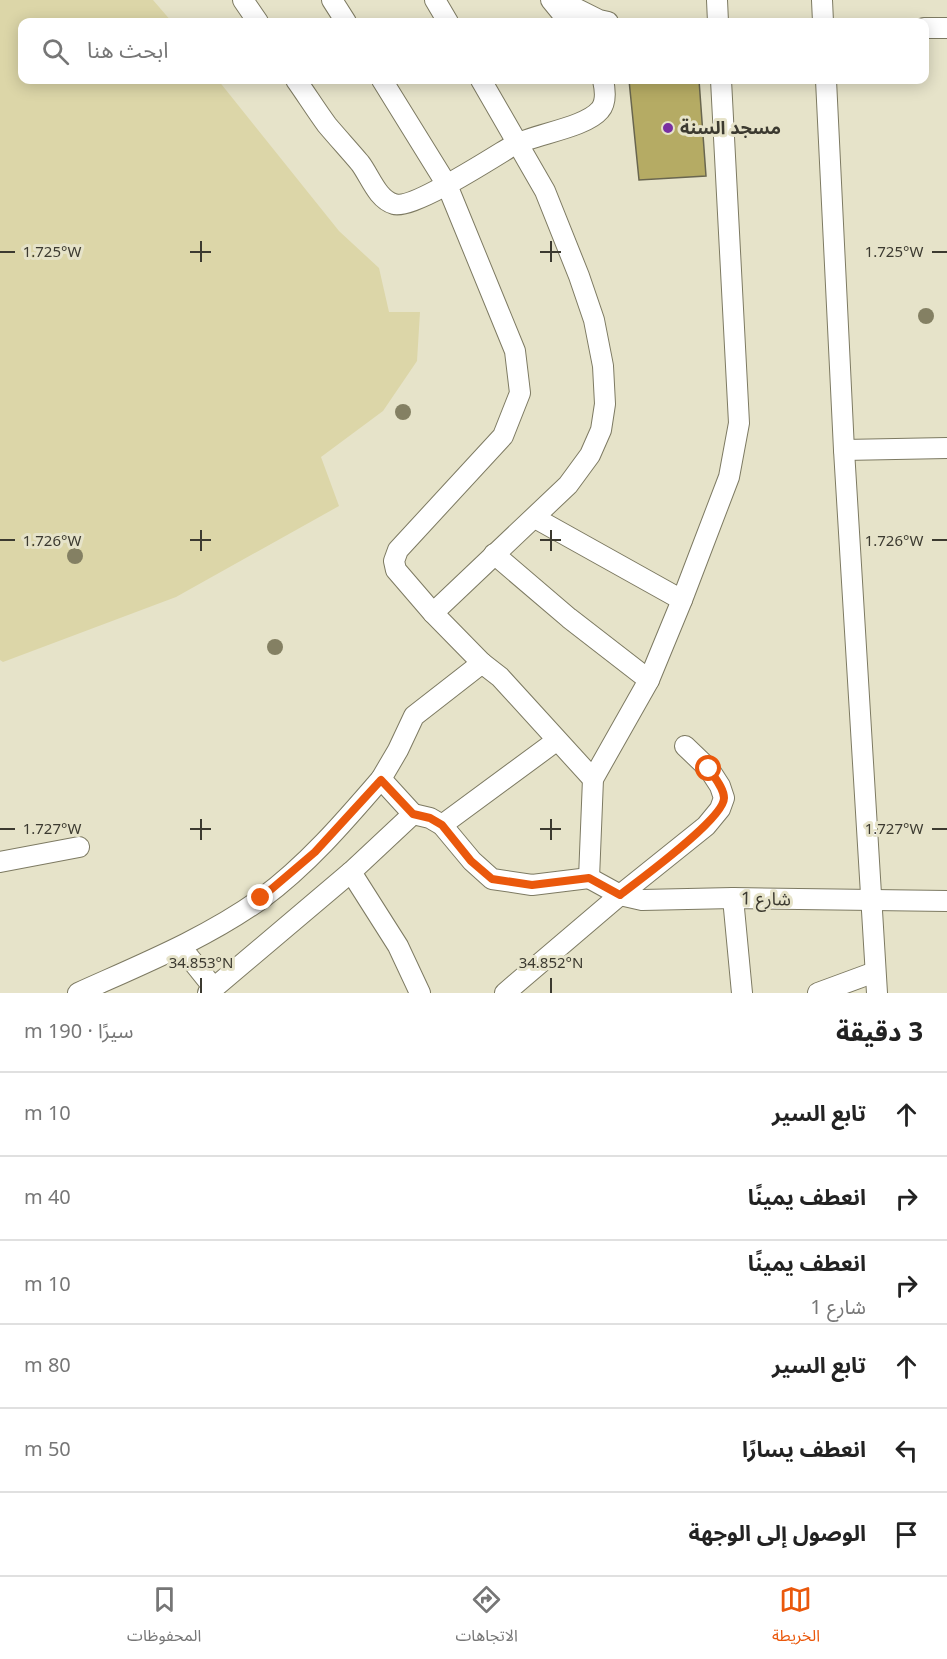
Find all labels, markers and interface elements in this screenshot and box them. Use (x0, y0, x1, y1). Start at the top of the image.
search box (18, 18, 929, 84)
text: ابحث هنا (87, 28, 169, 74)
icon: search (39, 35, 72, 68)
place label: مسجد السنة (680, 109, 781, 147)
marker: مسجد السنة (661, 121, 675, 135)
text: 1.725°W (23, 236, 81, 268)
text: 1.725°W (865, 236, 923, 268)
text: 1.726°W (23, 525, 81, 557)
text: 1.726°W (865, 525, 923, 557)
route start (695, 755, 721, 781)
text: 1.727°W (23, 813, 81, 845)
text: 1.727°W (865, 813, 923, 845)
street label: شارع 1 (741, 880, 791, 918)
route end (247, 884, 273, 910)
text: 34.853°N (169, 947, 233, 979)
text: 34.852°N (519, 947, 583, 979)
text: 3 دقيقة (836, 1005, 923, 1060)
text: سيرًا · 190 m (24, 1011, 133, 1053)
text: تابع السير (772, 1091, 866, 1137)
text: 10 m (24, 1093, 71, 1135)
icon: ahead (890, 1098, 923, 1131)
text: انعطف يمينًا (748, 1175, 866, 1221)
text: 40 m (24, 1177, 71, 1219)
icon: right (890, 1182, 923, 1215)
text: انعطف يمينًا (748, 1241, 866, 1287)
text: 10 m (24, 1264, 71, 1306)
icon: right (890, 1269, 923, 1302)
text: شارع 1 (810, 1287, 866, 1329)
text: تابع السير (772, 1343, 866, 1389)
text: 80 m (24, 1345, 71, 1387)
icon: ahead (890, 1350, 923, 1383)
text: انعطف يسارًا (742, 1427, 866, 1473)
text: 50 m (24, 1429, 71, 1471)
icon: left (890, 1434, 923, 1467)
text: الوصول إلى الوجهة (688, 1511, 866, 1557)
icon: arrive (890, 1518, 923, 1551)
tab: المحفوظات (127, 1583, 201, 1653)
tab: الاتجاهات (455, 1583, 518, 1653)
tab: الخريطة (772, 1583, 820, 1653)

